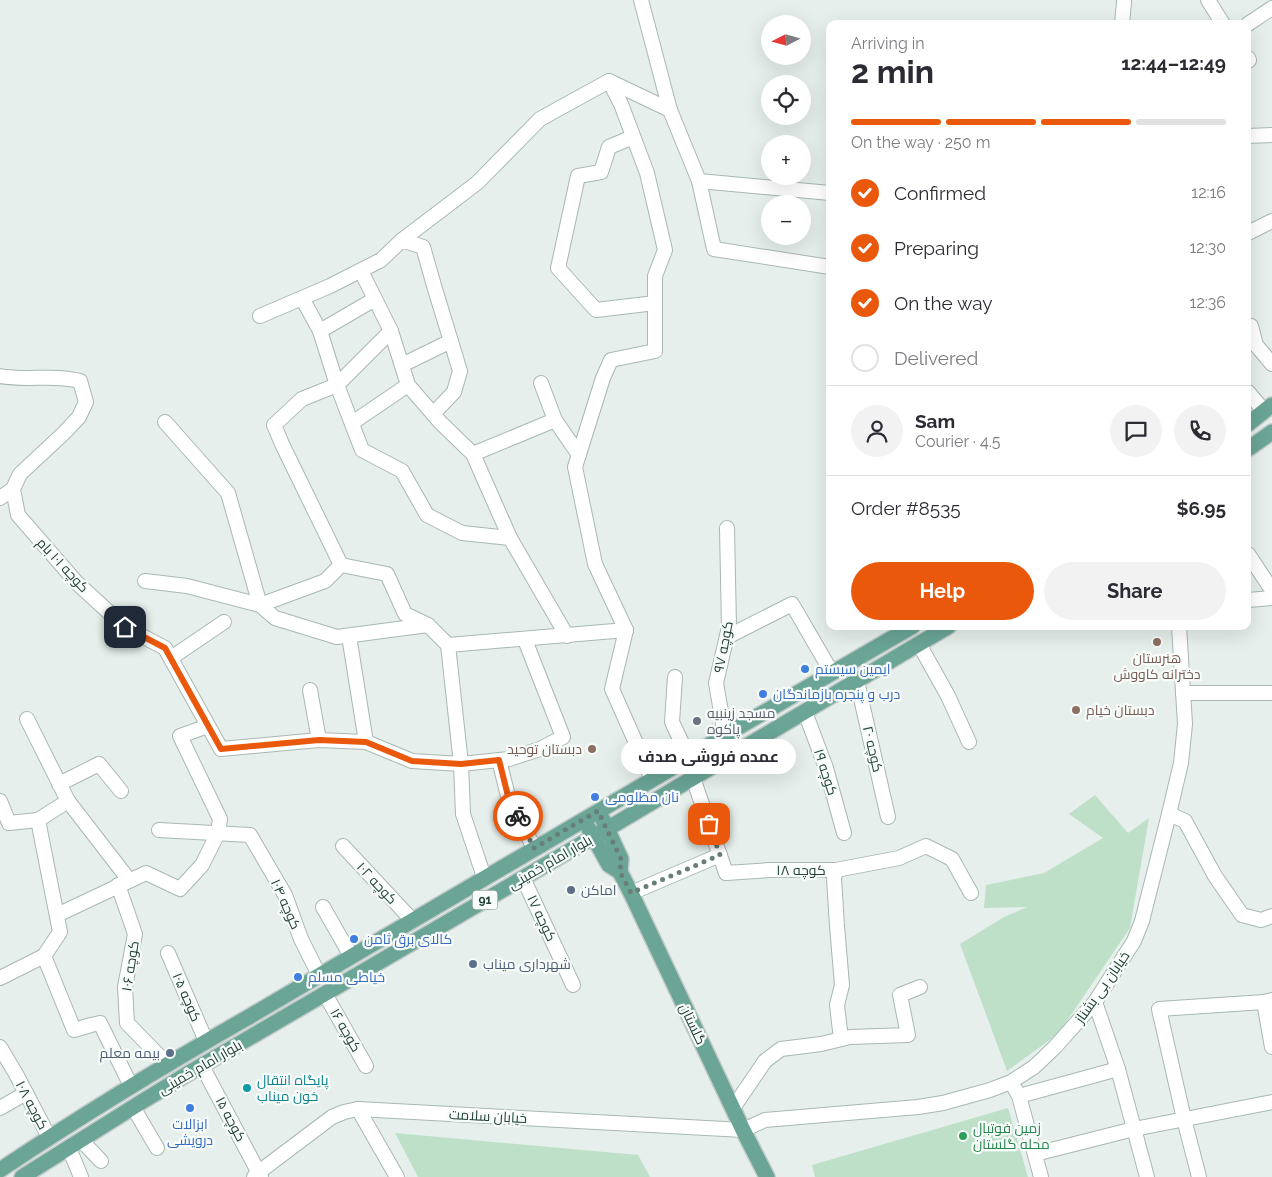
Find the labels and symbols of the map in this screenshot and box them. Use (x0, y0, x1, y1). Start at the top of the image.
north arrow (761, 15, 811, 65)
street label: کوچه ۱۰۱ بام (32, 534, 92, 597)
pin (104, 606, 146, 648)
street label: کوچه ۹۷ (710, 620, 738, 675)
marker: هنرستان دخترانه کاووش (1151, 636, 1163, 648)
place label: هنرستان دخترانه کاووش (1113, 650, 1201, 682)
place label: ایمین سیستم (815, 661, 891, 679)
marker: ایمین سیستم (799, 663, 811, 675)
place label: درب و پنجره بازماندگان (773, 686, 900, 704)
marker: درب و پنجره بازماندگان (757, 688, 769, 700)
place label: دبستان خیام (1086, 702, 1154, 720)
marker: دبستان خیام (1070, 704, 1082, 716)
place label: مسجد زینبیه پاکوه (707, 705, 775, 739)
marker: مسجد زینبیه پاکوه (691, 715, 703, 727)
street label: کوچه ۲۰ (858, 724, 886, 774)
callout: عمده فروشی صدف (622, 739, 796, 774)
place label: دبستان توحید (507, 741, 582, 757)
marker: دبستان توحید (586, 743, 598, 755)
street label: کوچه ۱۹ (809, 747, 841, 798)
place label: نان مظلومی (605, 789, 679, 805)
courier (493, 791, 543, 841)
marker: نان مظلومی (589, 791, 601, 803)
pin (688, 803, 730, 845)
street label: بلوار امام خمینی (505, 832, 596, 894)
street label: کوچه ۱۰۲ (352, 859, 400, 909)
street label: کوچه ۱۸ (776, 862, 826, 880)
street label: کوچه ۱۰۴ (266, 876, 304, 932)
place label: اماکن (581, 882, 616, 898)
marker: اماکن (565, 884, 577, 896)
road number: 91 (472, 890, 498, 910)
street label: کوچه ۱۷ (523, 892, 560, 945)
place label: کالای برق ثامن (364, 931, 452, 948)
marker: کالای برق ثامن (348, 933, 360, 945)
street label: کوچه ۱۰۶ (118, 940, 144, 993)
street label: خیابان بی بشناز (1071, 948, 1133, 1027)
place label: شهرداری میناب (483, 956, 571, 972)
marker: شهرداری میناب (467, 958, 479, 970)
place label: خیاطی مسلم (308, 969, 385, 987)
street label: کوچه ۱۰۵ (168, 970, 204, 1025)
marker: خیاطی مسلم (292, 971, 304, 983)
street label: گلستان (677, 1001, 709, 1047)
street label: کوچه ۱۶ (326, 1006, 365, 1055)
street label: بلوار امام خمینی (155, 1037, 246, 1099)
place label: بیمه معلم (100, 1045, 160, 1063)
marker: بیمه معلم (164, 1047, 176, 1059)
place label: پایگاه انتقال خون میناب (257, 1072, 329, 1104)
street label: کوچه ۱۰۸ (11, 1078, 51, 1133)
marker: پایگاه انتقال خون میناب (241, 1082, 253, 1094)
street label: کوچه ۱۵ (211, 1094, 249, 1145)
marker: ابزالات درویشی (184, 1102, 196, 1114)
street label: خیابان سلامت (449, 1106, 527, 1126)
place label: ابزالات درویشی (167, 1116, 213, 1148)
place label: زمین فوتبال محله گلستان (973, 1120, 1050, 1152)
marker: زمین فوتبال محله گلستان (957, 1130, 969, 1142)

